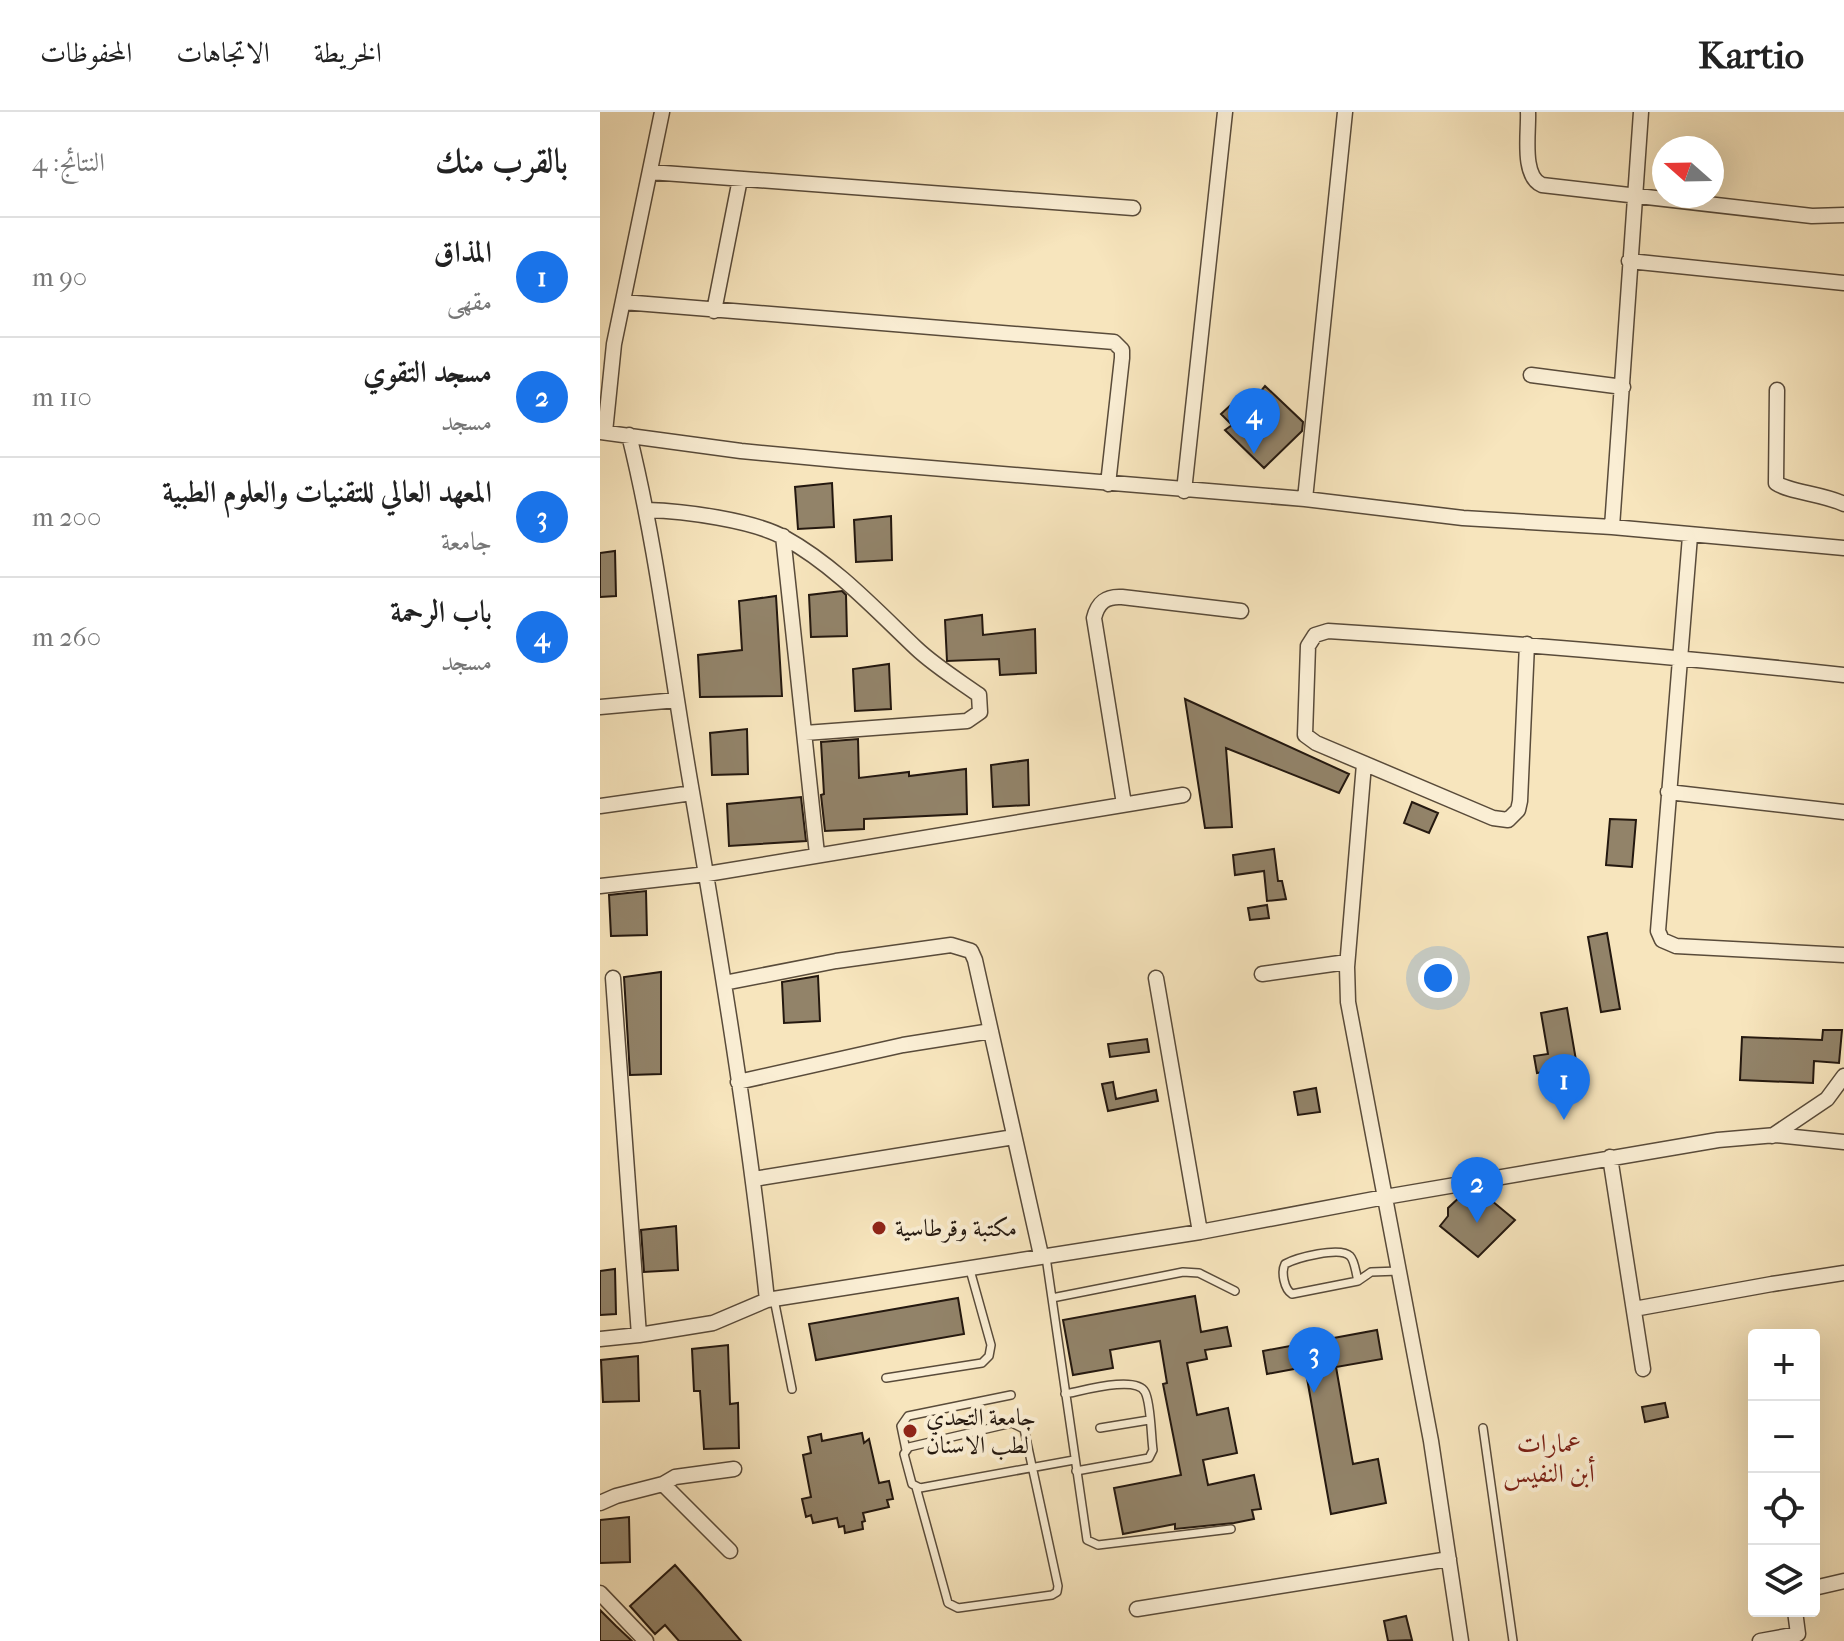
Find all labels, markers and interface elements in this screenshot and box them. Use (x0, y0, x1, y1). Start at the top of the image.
text: Kartio (1698, 33, 1804, 78)
text: المحفوظات (40, 36, 132, 69)
text: الاتجاهات (176, 36, 270, 69)
text: الخريطة (314, 36, 382, 69)
north arrow (1652, 136, 1724, 208)
text: بالقرب منك (435, 141, 568, 181)
text: النتائج: 4 (32, 147, 105, 178)
text: المذاق (434, 235, 492, 270)
text: 90 m (32, 262, 87, 293)
text: 1 (537, 262, 547, 293)
text: مقهى (447, 286, 492, 317)
text: مسجد التقوي (363, 355, 492, 390)
text: 110 m (32, 382, 92, 413)
text: 2 (535, 382, 549, 413)
pin: 4 (1228, 388, 1280, 454)
text: مسجد (441, 406, 492, 437)
text: المعهد العالي للتقنيات والعلوم الطبية (162, 475, 492, 510)
text: 200 m (32, 502, 101, 533)
text: 3 (537, 502, 547, 533)
text: جامعة (441, 526, 492, 557)
text: باب الرحمة (390, 595, 492, 630)
text: 260 m (32, 622, 101, 653)
text: 4 (534, 622, 550, 653)
text: مسجد (441, 646, 492, 677)
your location (1418, 958, 1458, 998)
pin: 1 (1538, 1054, 1590, 1120)
pin: 2 (1451, 1157, 1503, 1223)
place label: مكتبة وقرطاسية (895, 1214, 1017, 1243)
marker: مكتبة وقرطاسية (870, 1219, 888, 1237)
pin: 3 (1288, 1327, 1340, 1393)
map controls (1748, 1329, 1820, 1617)
button: + (1748, 1329, 1820, 1401)
button: − (1748, 1401, 1820, 1473)
place label: جامعة التحدي لطب الاسنان (926, 1403, 1036, 1461)
marker: جامعة التحدي لطب الاسنان (901, 1422, 919, 1440)
district label: عمارات أبن النفيس (1503, 1428, 1595, 1491)
button: locate (1748, 1473, 1820, 1545)
button: layers (1748, 1545, 1820, 1617)

